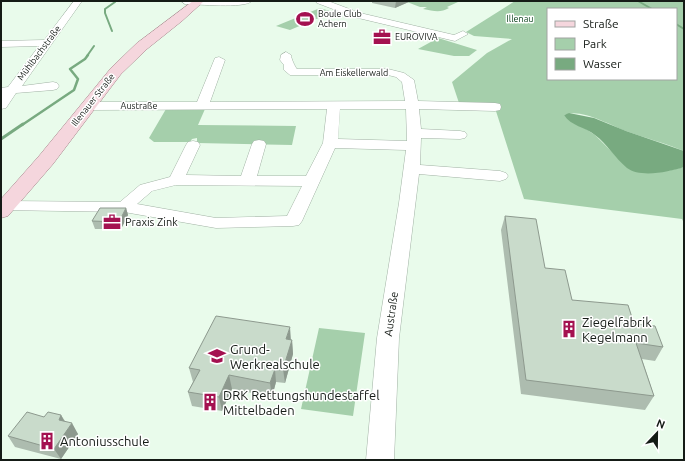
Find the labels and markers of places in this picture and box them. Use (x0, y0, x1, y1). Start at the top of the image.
sports icon: Boule Club Achern (295, 9, 315, 29)
place label: Boule Club Achern (318, 9, 362, 29)
office icon: EUROVIVA (372, 27, 392, 47)
place label: EUROVIVA (395, 32, 438, 42)
office icon: Praxis Zink (102, 212, 122, 232)
place label: Praxis Zink (125, 216, 178, 228)
place label: Ziegelfabrik Kegelmann (582, 315, 652, 344)
building icon: Ziegelfabrik Kegelmann (559, 319, 579, 339)
place label: Grund- Werkrealschule (230, 342, 320, 371)
school or university icon: Grund- Werkrealschule (207, 346, 227, 366)
place label: DRK Rettungshundestaffel Mittelbaden (223, 388, 380, 417)
building icon: DRK Rettungshundestaffel Mittelbaden (200, 392, 220, 412)
building icon: Antoniusschule (37, 431, 57, 451)
place label: Antoniusschule (60, 434, 149, 448)

